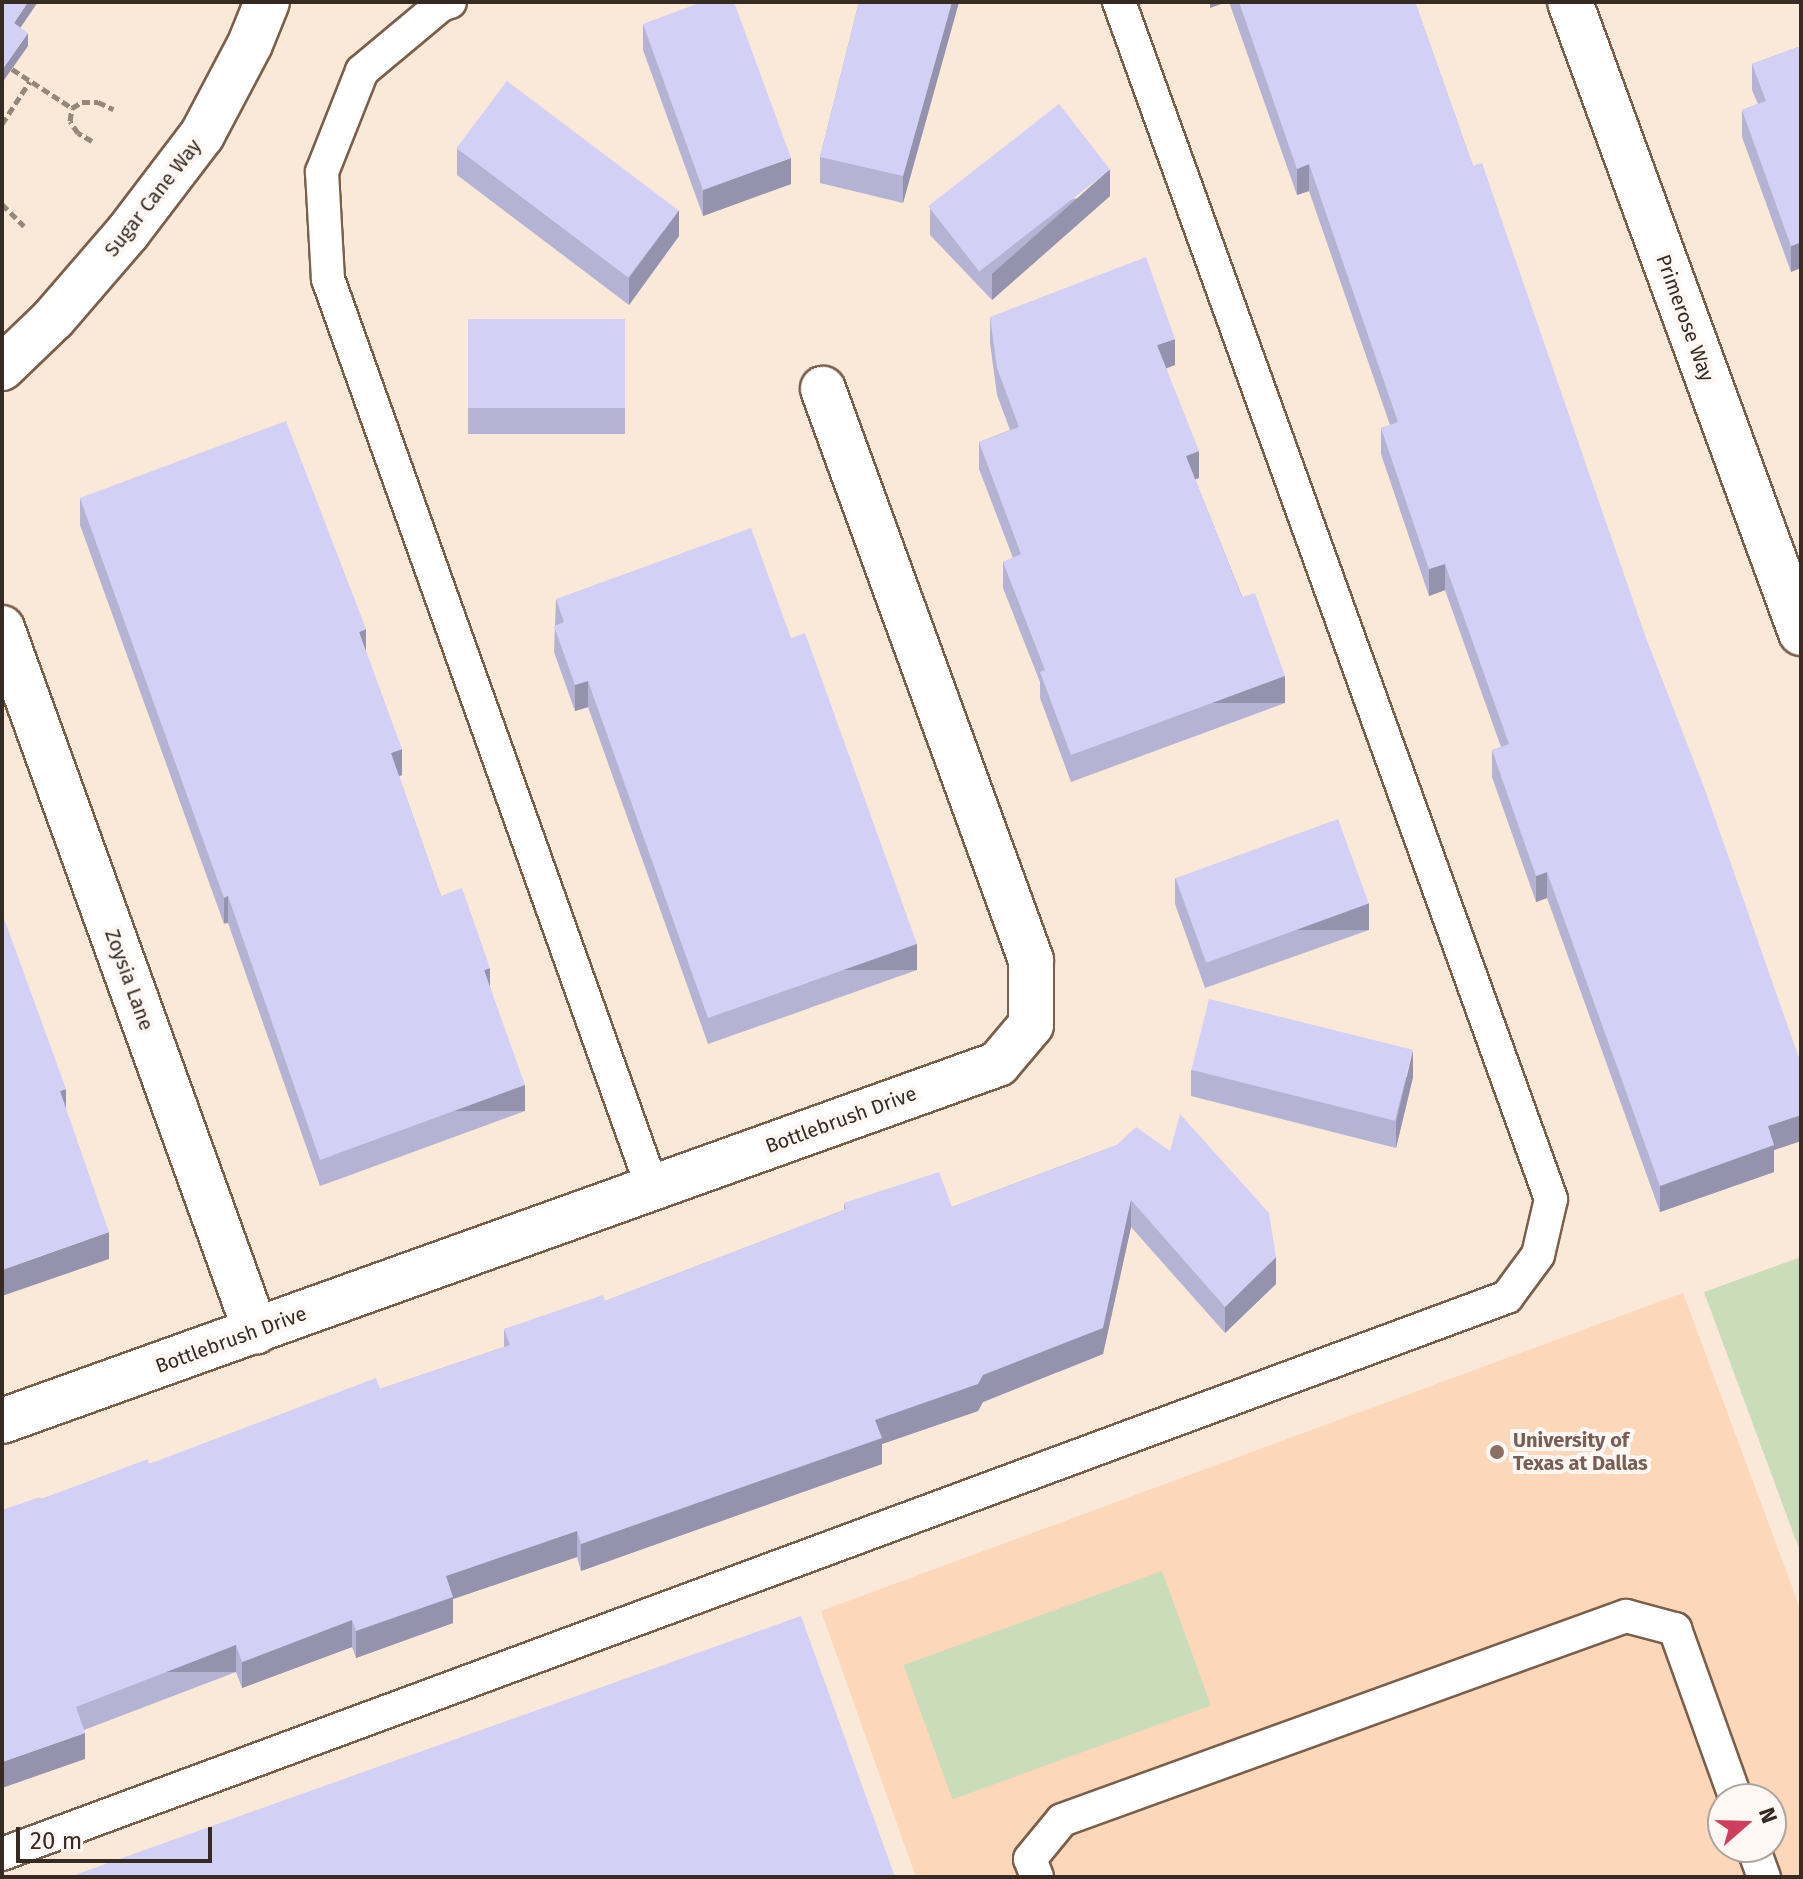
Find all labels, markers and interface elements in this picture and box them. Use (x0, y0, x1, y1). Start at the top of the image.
street label: Sugar Cane Way (100, 134, 206, 262)
street label: Primerose Way (1651, 251, 1719, 385)
street label: Zoysia Lane (100, 926, 158, 1034)
street label: Bottlebrush Drive (762, 1081, 920, 1159)
street label: Bottlebrush Drive (152, 1301, 310, 1379)
place label: University of Texas at Dallas (1513, 1428, 1648, 1475)
marker: University of Texas at Dallas (1488, 1443, 1506, 1461)
north arrow (1707, 1783, 1787, 1863)
text: N (1753, 1804, 1783, 1827)
scale bar (20, 1811, 216, 1861)
text: 20 m (30, 1827, 82, 1855)

